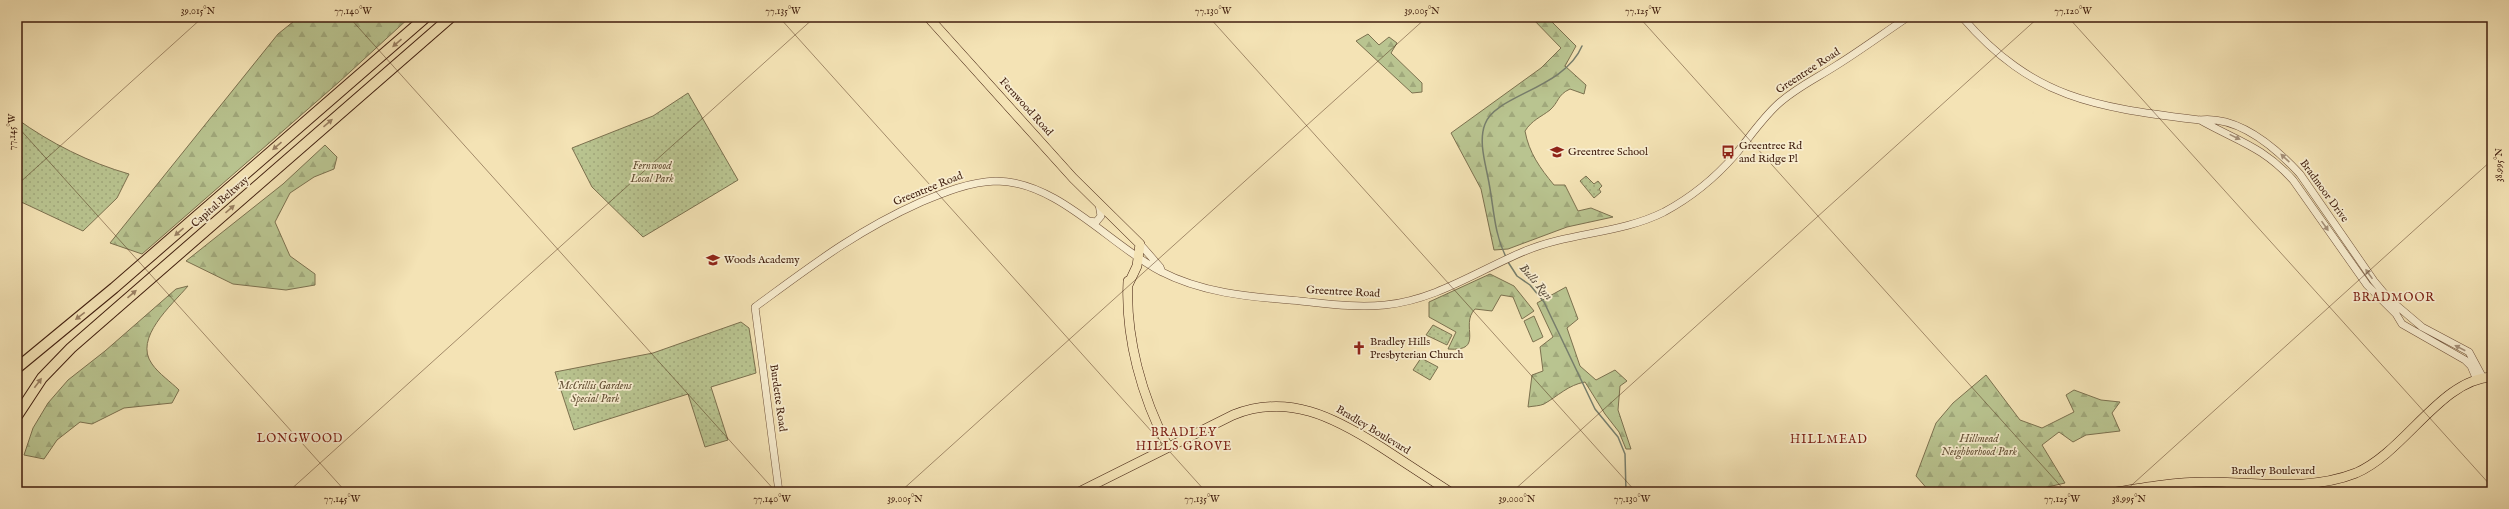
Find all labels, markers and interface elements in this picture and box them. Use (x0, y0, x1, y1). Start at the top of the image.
text: 39.015°N (181, 5, 215, 18)
text: 77.140°W (334, 5, 372, 18)
text: 77.135°W (765, 5, 801, 18)
text: 77.130°W (1195, 5, 1232, 18)
text: 39.005°N (1404, 5, 1440, 18)
text: 77.125°W (1625, 5, 1662, 18)
text: 77.120°W (2054, 5, 2092, 18)
one-way arrow (391, 38, 402, 47)
street label: Greentree Road (1773, 45, 1843, 97)
street label: Fernwood Road (996, 75, 1056, 139)
text: 77.145°W (6, 113, 19, 150)
one-way arrow (323, 119, 333, 128)
one-way arrow (2229, 133, 2240, 140)
place label: Greentree Rd and Ridge Pl (1739, 139, 1802, 166)
one-way arrow (272, 142, 283, 151)
school or university icon: Greentree School (1549, 144, 1565, 160)
bus stop icon: Greentree Rd and Ridge Pl (1720, 144, 1736, 160)
place label: Greentree School (1568, 145, 1648, 159)
text: 38.995°N (2493, 148, 2506, 182)
one-way arrow (2280, 154, 2289, 163)
street label: Bradmoor Drive (2297, 157, 2351, 225)
park label: Fernwood Local Park (629, 159, 674, 186)
street label: Greentree Road (891, 169, 965, 209)
street label: Capital Beltway (188, 173, 252, 231)
one-way arrow (225, 204, 235, 213)
one-way arrow (2321, 221, 2329, 232)
one-way arrow (174, 227, 185, 236)
school or university icon: Woods Academy (705, 252, 721, 268)
place label: Woods Academy (724, 253, 800, 267)
water label: Bulls Run (1516, 261, 1556, 304)
one-way arrow (2365, 269, 2373, 279)
street label: Greentree Road (1306, 283, 1380, 301)
one-way arrow (127, 290, 137, 299)
district label: BRADMOOR (2353, 290, 2435, 305)
one-way arrow (75, 312, 86, 320)
place label: Bradley Hills Presbyterian Church (1370, 335, 1463, 362)
church icon: Bradley Hills Presbyterian Church (1351, 340, 1367, 356)
one-way arrow (2454, 345, 2466, 351)
street label: Burdette Road (766, 363, 790, 433)
one-way arrow (34, 378, 42, 389)
park label: McCrillis Gardens Special Park (558, 379, 633, 406)
street label: Bradley Boulevard (1333, 402, 1413, 458)
district label: BRADLEY HILLS GROVE (1136, 425, 1232, 454)
district label: LONGWOOD (257, 431, 343, 446)
district label: HILLMEAD (1790, 432, 1868, 447)
park label: Hillmead Neighborhood Park (1941, 432, 2017, 460)
street label: Bradley Boulevard (2231, 464, 2315, 478)
text: 77.145°W (324, 493, 361, 506)
text: 77.140°W (753, 493, 791, 506)
text: 39.005°N (887, 493, 923, 506)
text: 77.135°W (1184, 493, 1220, 506)
text: 39.000°N (1499, 493, 1536, 506)
text: 77.130°W (1614, 493, 1651, 506)
text: 77.125°W (2044, 493, 2081, 506)
text: 38.995°N (2112, 493, 2146, 506)

